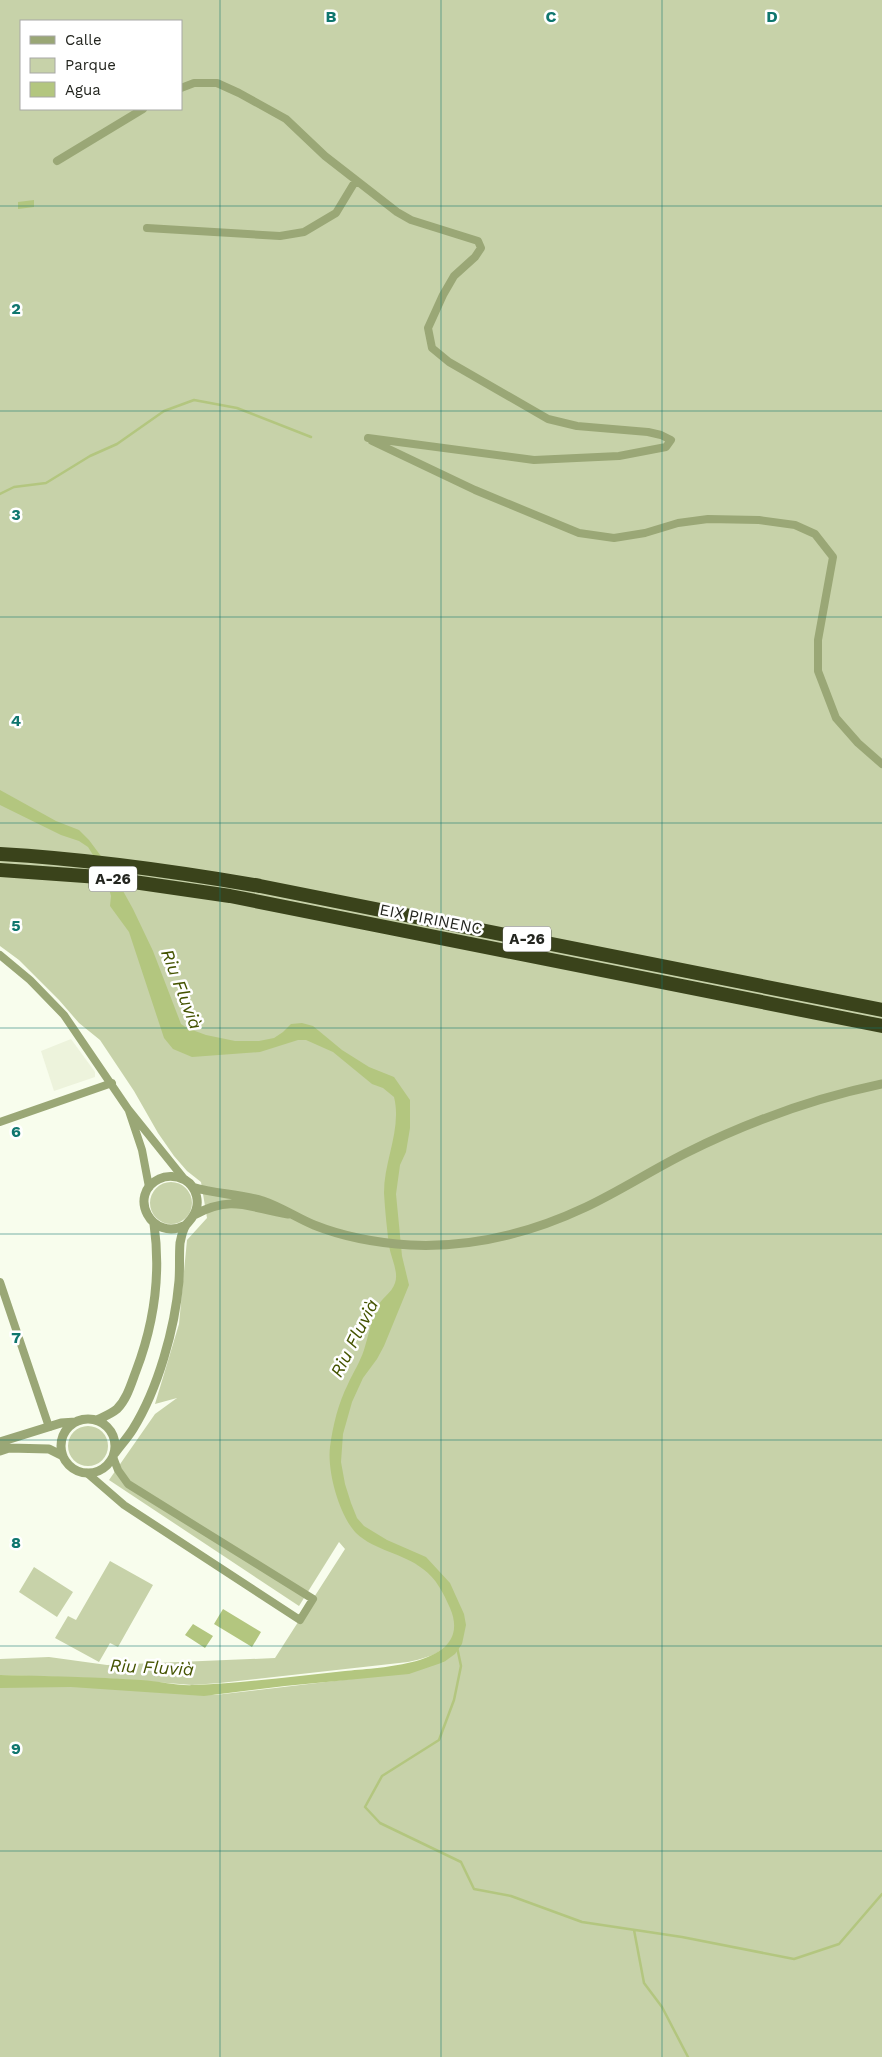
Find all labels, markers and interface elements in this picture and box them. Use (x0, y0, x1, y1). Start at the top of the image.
text: B (326, 7, 337, 26)
text: C (546, 7, 557, 26)
text: D (766, 7, 778, 26)
legend (20, 20, 182, 110)
text: Calle (65, 31, 102, 49)
text: Parque (65, 56, 116, 74)
text: Agua (65, 81, 101, 99)
text: 2 (11, 299, 21, 318)
text: 3 (11, 505, 21, 524)
text: 4 (11, 711, 21, 730)
road number: A-26 (89, 866, 137, 892)
street label: EIX PIRINENC (378, 900, 484, 938)
text: 5 (11, 916, 21, 935)
road number: A-26 (503, 926, 551, 952)
water label: Riu Fluvià (157, 946, 207, 1032)
text: 6 (11, 1122, 21, 1141)
water label: Riu Fluvià (326, 1296, 382, 1380)
text: 7 (11, 1328, 21, 1347)
text: 8 (11, 1533, 21, 1552)
water label: Riu Fluvià (109, 1654, 195, 1680)
text: 9 (11, 1739, 21, 1758)

